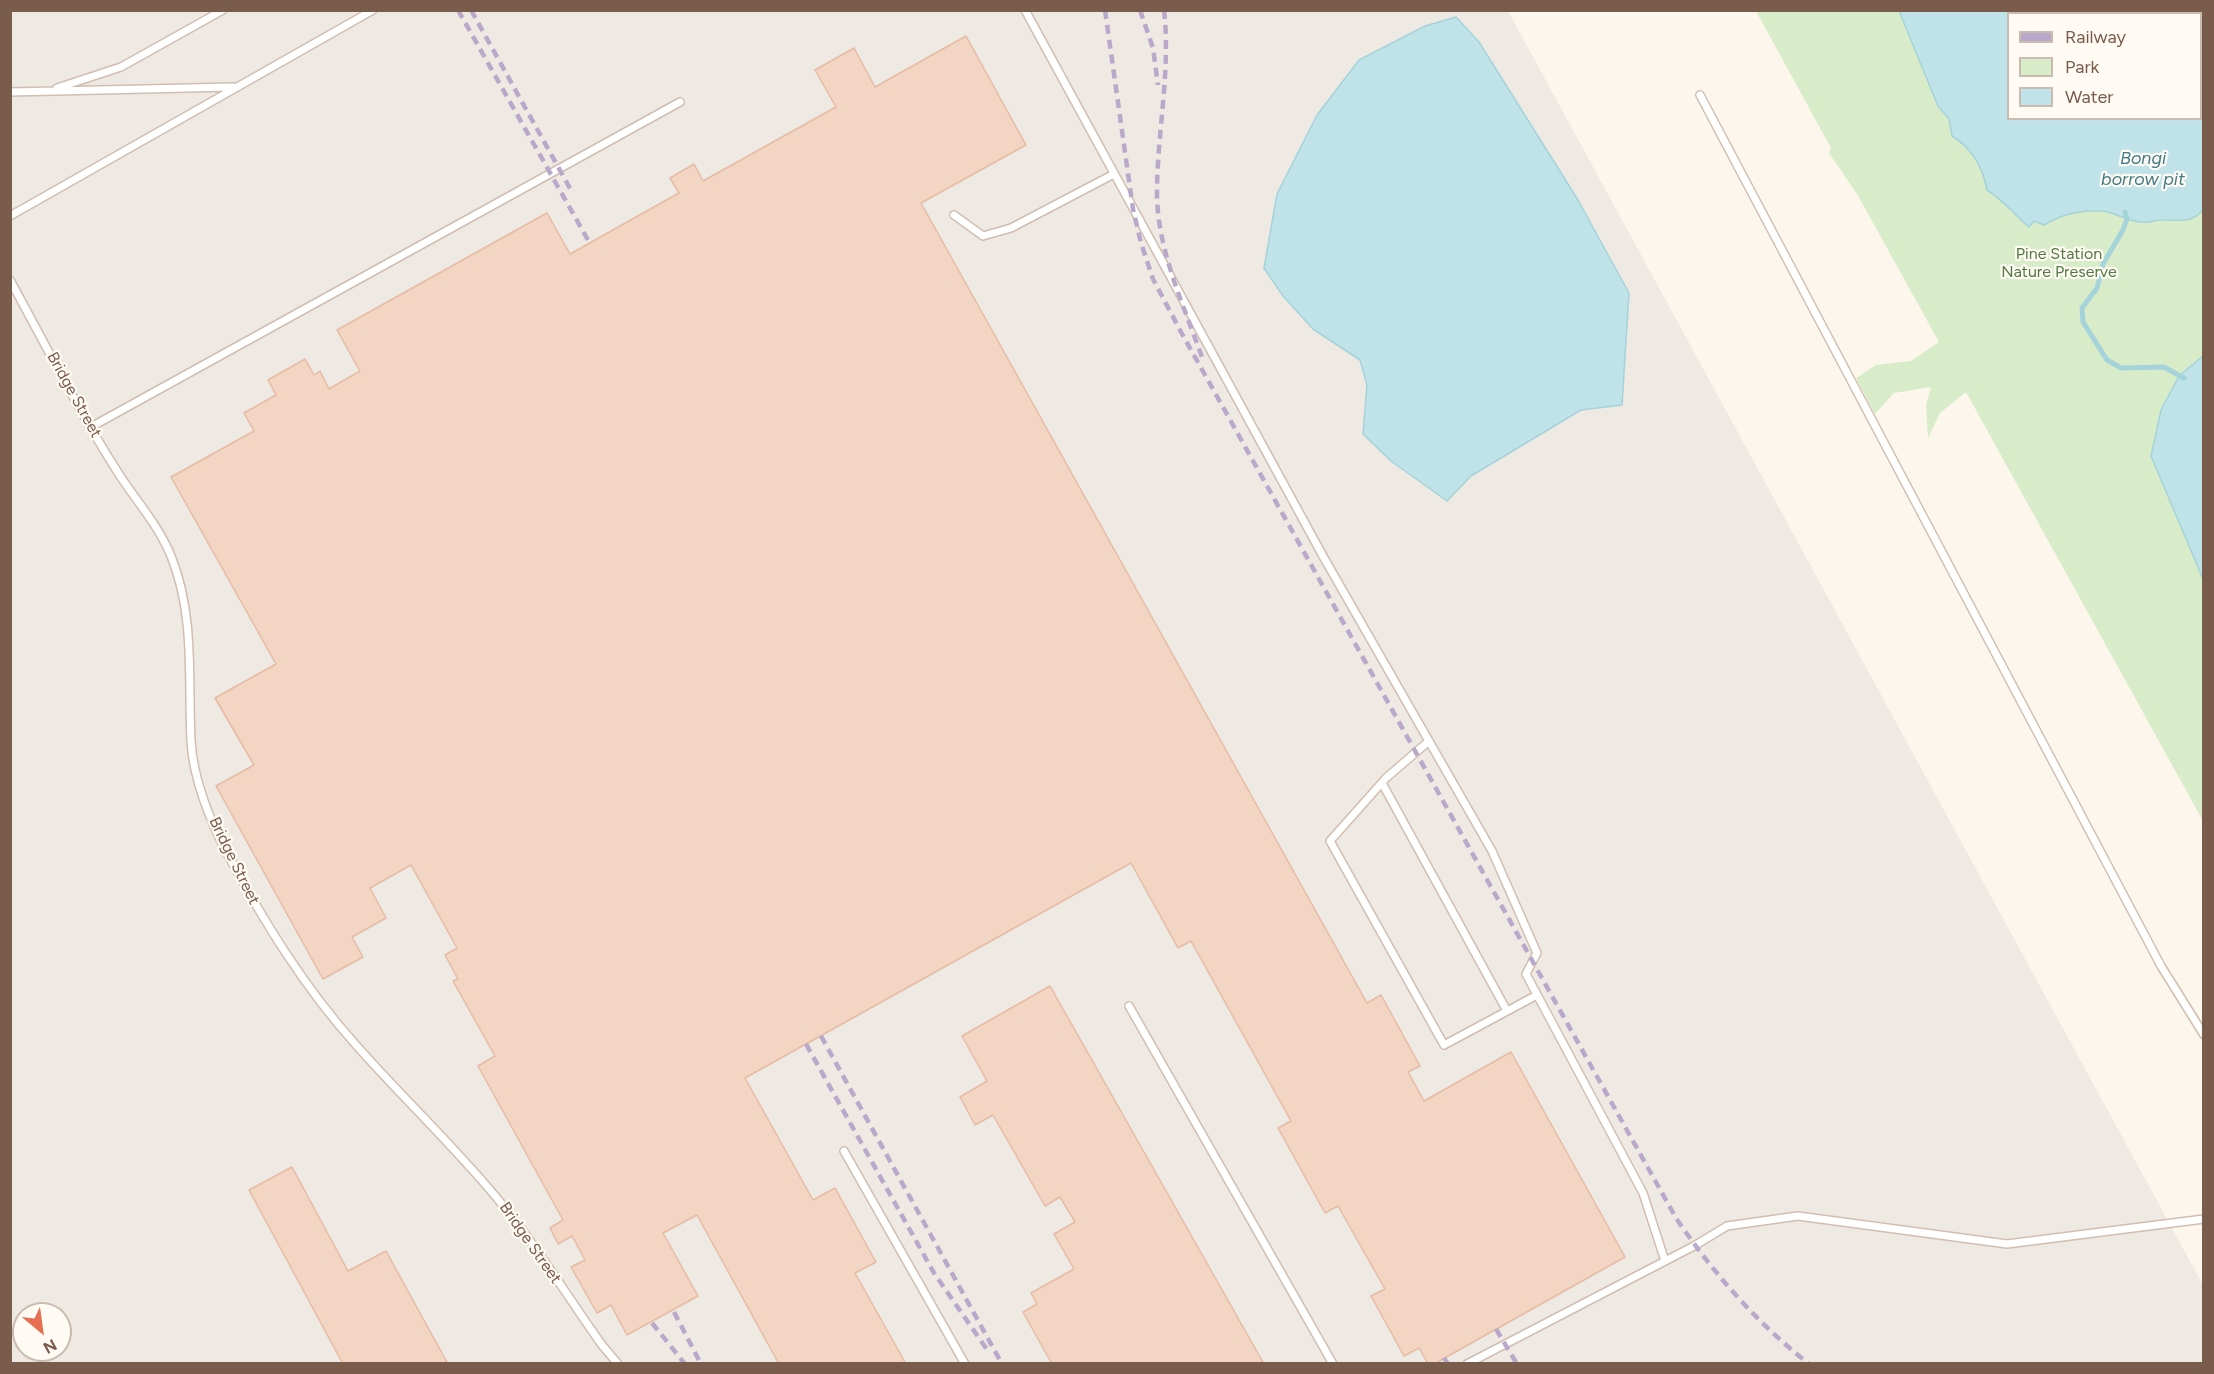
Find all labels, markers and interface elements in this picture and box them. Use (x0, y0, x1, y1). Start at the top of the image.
legend (2007, 12, 2202, 120)
text: Railway (2065, 26, 2126, 48)
text: Park (2065, 56, 2099, 78)
text: Water (2065, 86, 2113, 108)
water label: Bongi borrow pit (2101, 148, 2185, 190)
park label: Pine Station Nature Preserve (2001, 244, 2117, 282)
street label: Bridge Street (43, 349, 105, 441)
street label: Bridge Street (205, 814, 263, 908)
street label: Bridge Street (495, 1199, 565, 1287)
north arrow (12, 1302, 72, 1362)
text: N (40, 1335, 60, 1358)

